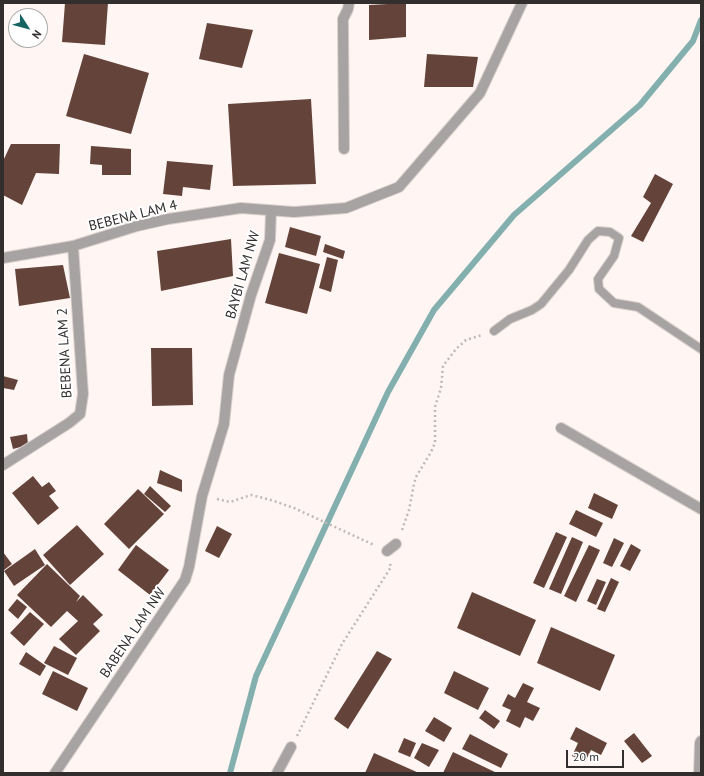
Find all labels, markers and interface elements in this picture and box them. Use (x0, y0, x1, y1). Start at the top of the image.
north arrow (8, 8, 48, 48)
text: N (29, 27, 45, 42)
street label: BEBENA LAM 4 (87, 197, 179, 235)
street label: BAYBI LAM NW (222, 229, 264, 321)
street label: BEBENA LAM 2 (54, 307, 76, 399)
street label: BABENA LAM NW (97, 585, 169, 681)
scale bar (568, 742, 626, 768)
text: 20 m (573, 749, 599, 764)

